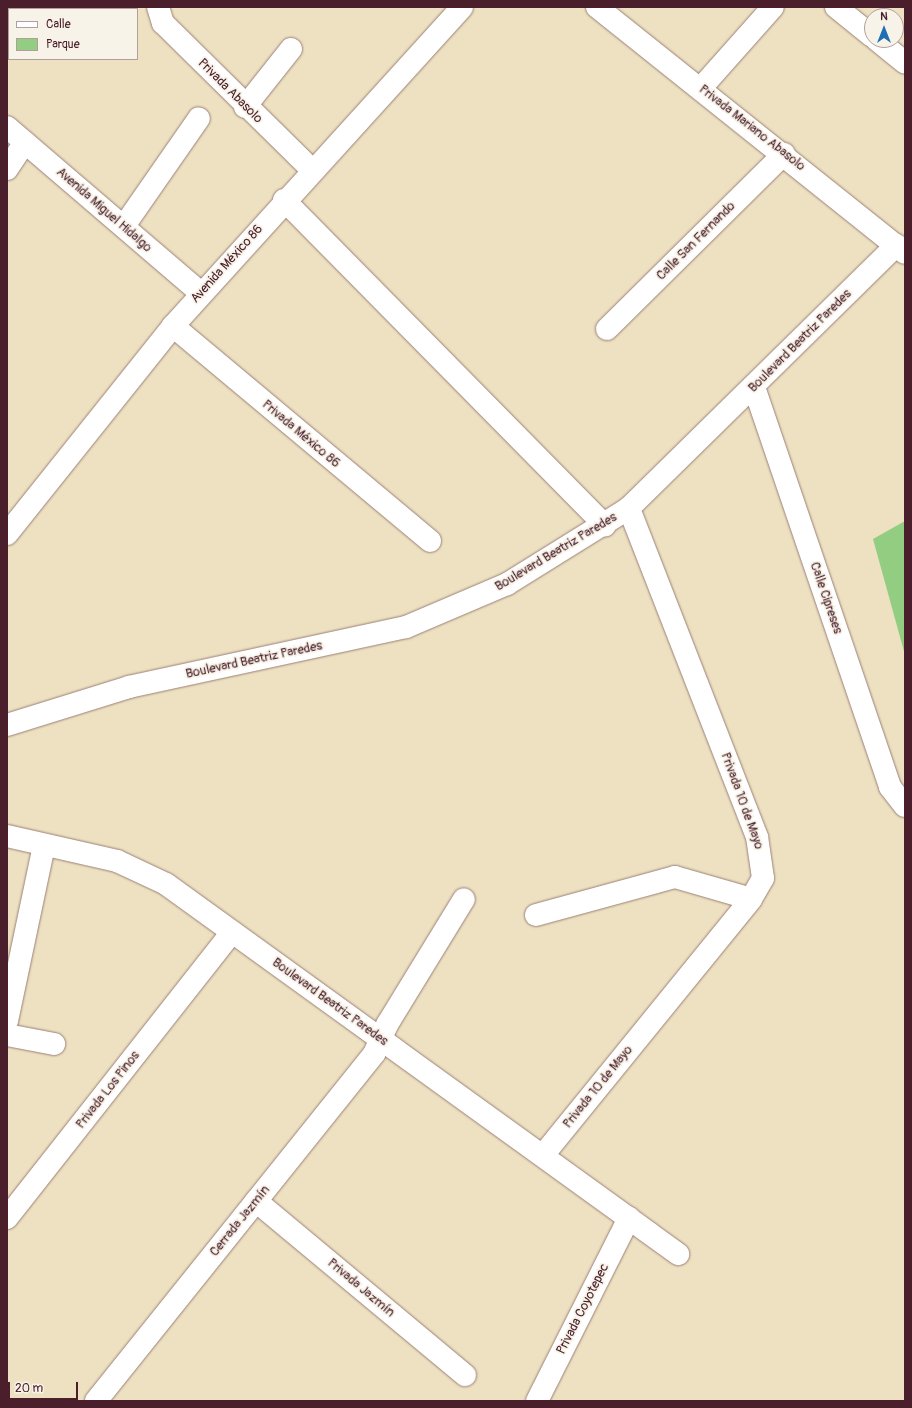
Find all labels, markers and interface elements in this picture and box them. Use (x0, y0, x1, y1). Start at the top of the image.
legend (8, 8, 138, 60)
north arrow (864, 8, 904, 48)
text: N (880, 10, 888, 23)
text: Calle (46, 17, 71, 32)
text: Parque (46, 37, 80, 52)
street label: Privada Abasolo (194, 55, 266, 127)
street label: Privada Mariano Abasolo (696, 82, 808, 174)
street label: Avenida Miguel Hidalgo (53, 164, 155, 256)
street label: Calle San Fernando (653, 198, 739, 284)
street label: Avenida México 86 (188, 222, 266, 306)
street label: Boulevard Beatriz Paredes (745, 286, 855, 396)
street label: Privada México 86 (259, 397, 343, 471)
street label: Boulevard Beatriz Paredes (492, 509, 620, 595)
street label: Calle Cipreses (806, 560, 846, 636)
street label: Boulevard Beatriz Paredes (184, 638, 324, 682)
street label: Privada 10 de Mayo (717, 750, 767, 852)
street label: Boulevard Beatriz Paredes (269, 955, 391, 1049)
street label: Privada 10 de Mayo (560, 1043, 636, 1131)
street label: Privada Los Pinos (73, 1048, 143, 1132)
street label: Cerrada Jazmín (207, 1182, 273, 1260)
street label: Privada Jazmín (324, 1255, 398, 1321)
street label: Privada Coyotepec (553, 1261, 613, 1357)
scale bar (10, 1374, 80, 1400)
text: 20 m (15, 1381, 43, 1396)

